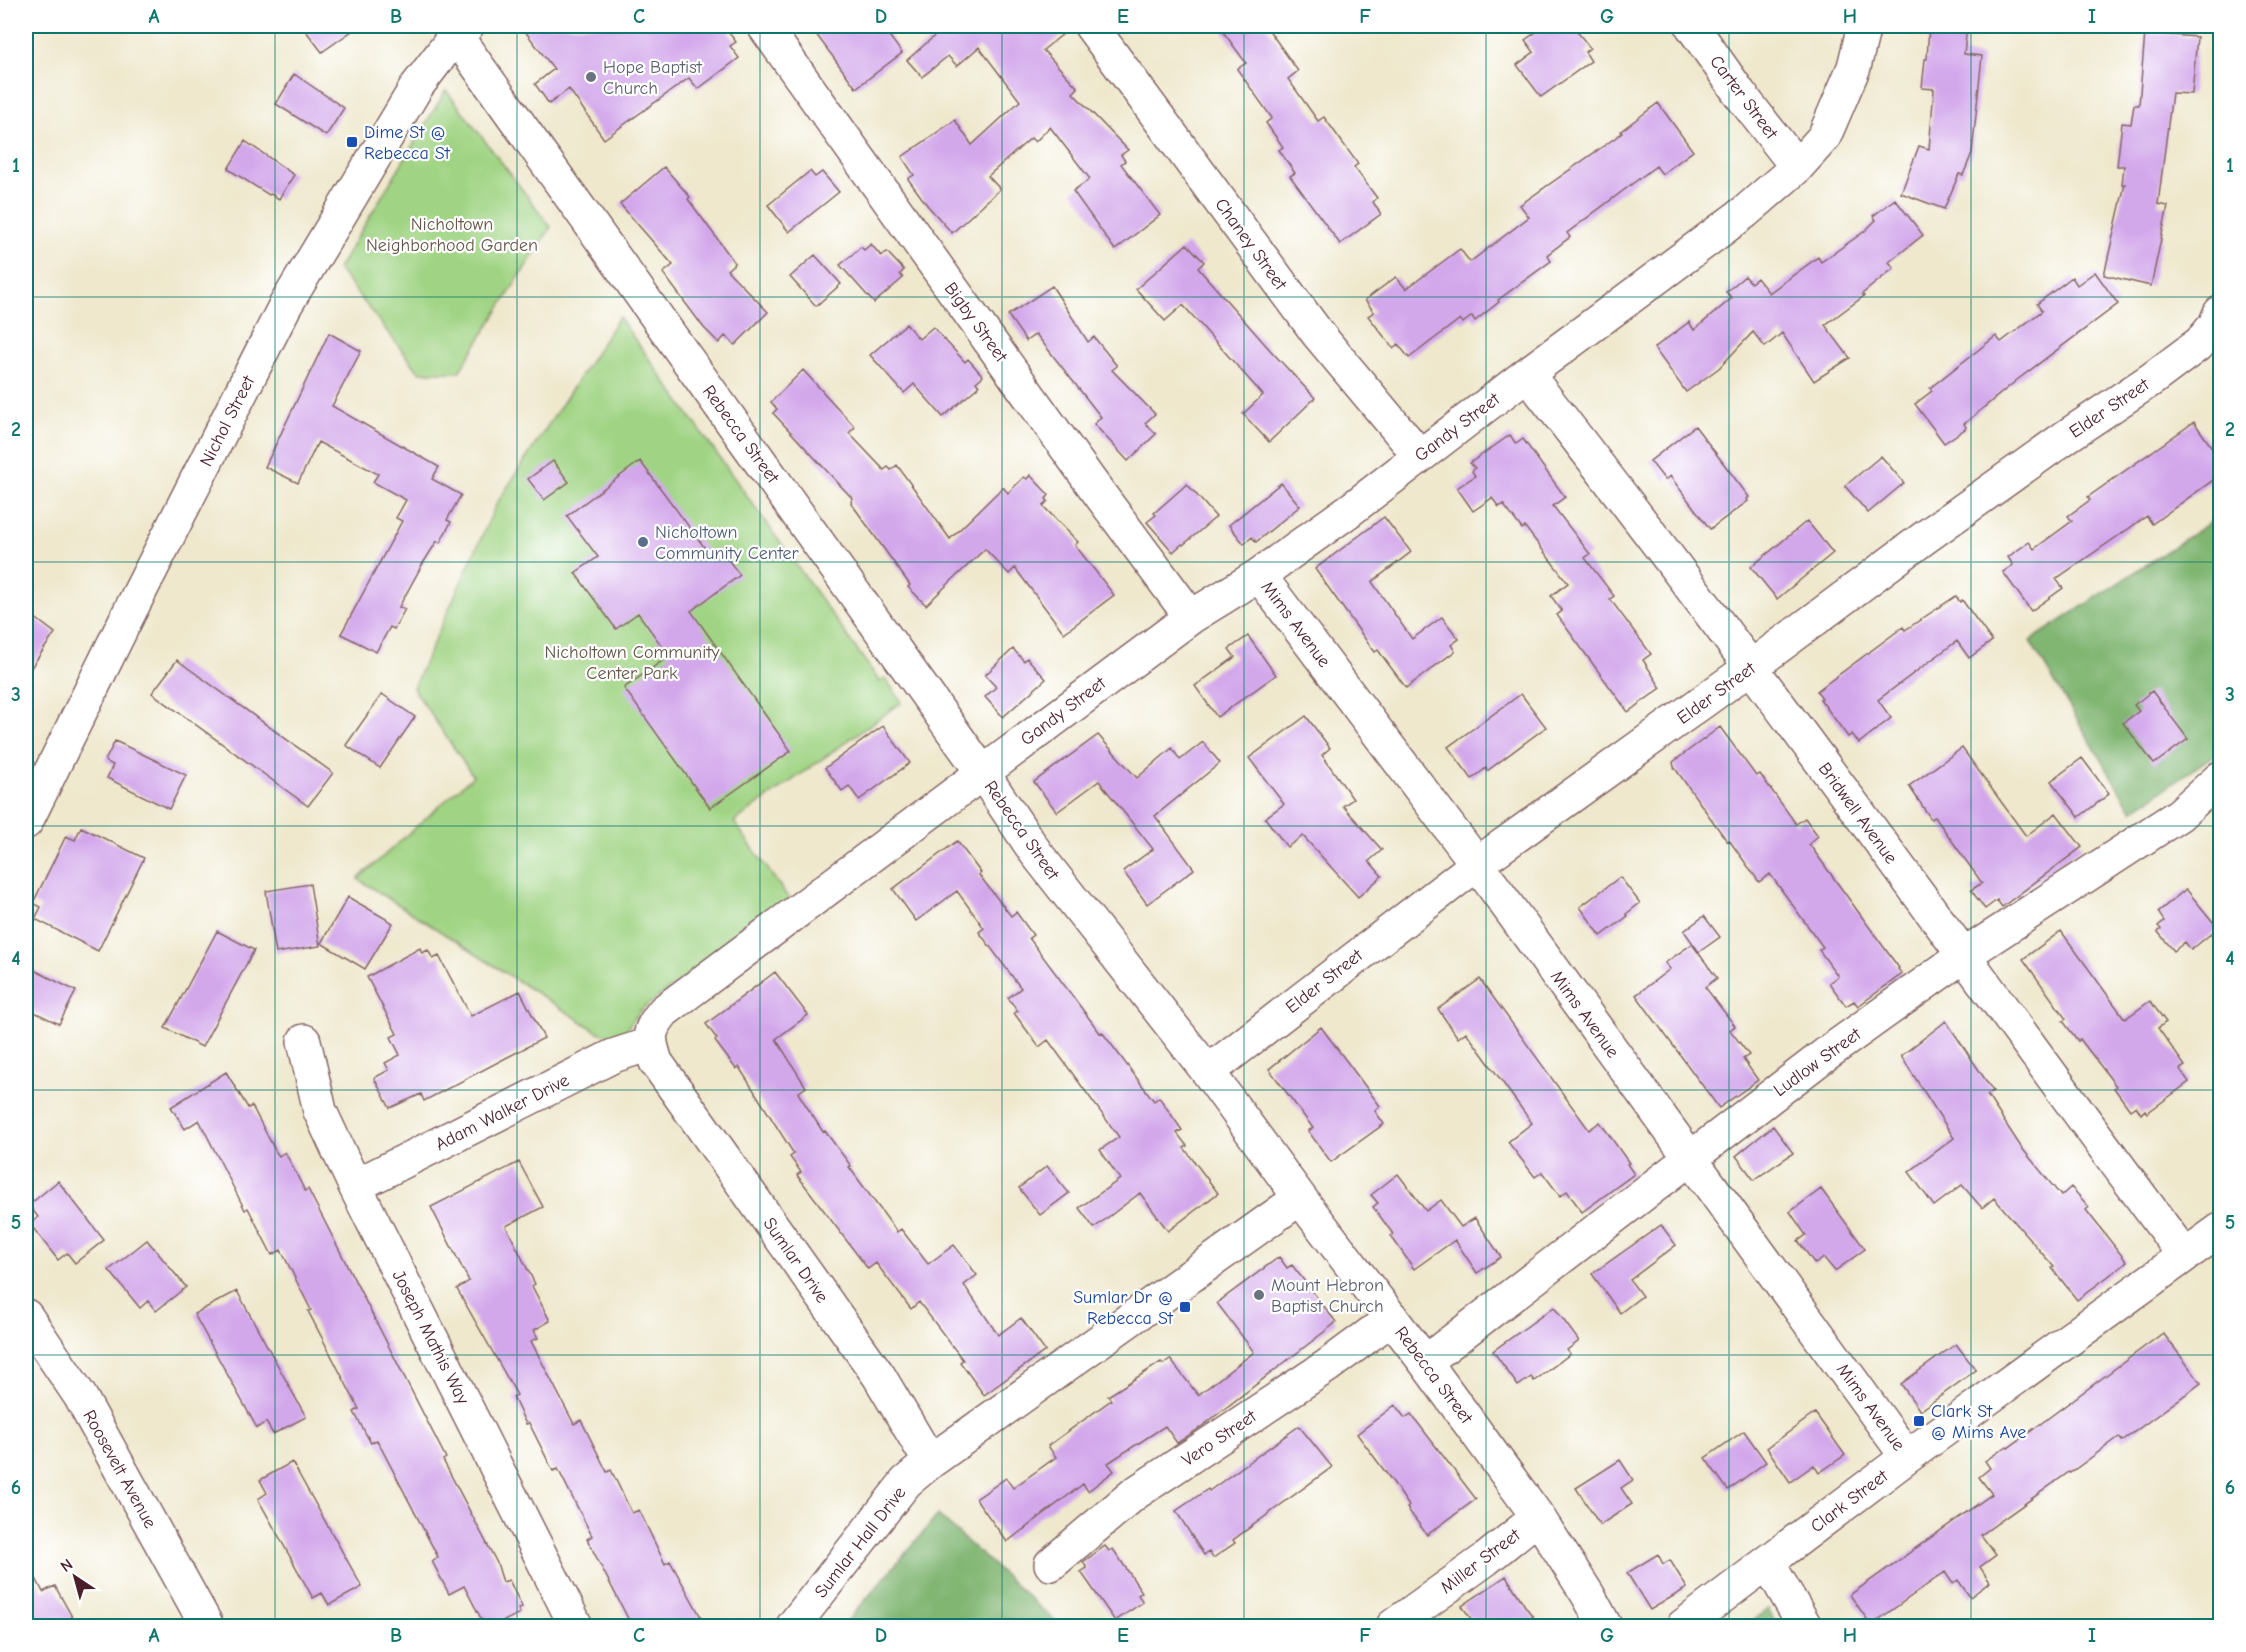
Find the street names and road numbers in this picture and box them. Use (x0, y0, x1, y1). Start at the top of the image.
street label: Carter Street (1705, 51, 1782, 144)
street label: Chaney Street (1210, 194, 1291, 295)
street label: Bigby Street (940, 278, 1012, 367)
street label: Nichol Street (196, 372, 260, 470)
street label: Elder Street (2065, 374, 2154, 443)
street label: Rebecca Street (698, 381, 784, 488)
street label: Gandy Street (1411, 388, 1505, 466)
street label: Mims Avenue (1256, 577, 1335, 672)
street label: Elder Street (1673, 657, 1760, 729)
street label: Gandy Street (1017, 672, 1111, 750)
street label: Bridwell Avenue (1814, 759, 1901, 868)
street label: Rebecca Street (980, 777, 1064, 884)
street label: Elder Street (1282, 944, 1368, 1018)
street label: Mims Avenue (1546, 967, 1623, 1062)
street label: Ludlow Street (1770, 1023, 1866, 1101)
street label: Adam Walker Drive (432, 1070, 573, 1155)
street label: Sumlar Drive (759, 1214, 833, 1307)
street label: Joseph Mathis Way (388, 1267, 474, 1409)
street label: Rebecca Street (1390, 1323, 1477, 1429)
street label: Mims Avenue (1832, 1360, 1909, 1455)
street label: Vero Street (1178, 1405, 1261, 1471)
street label: Roosevelt Avenue (78, 1406, 161, 1532)
street label: Clark Street (1807, 1465, 1893, 1537)
street label: Sumlar Hall Drive (810, 1483, 910, 1602)
street label: Miller Street (1436, 1524, 1525, 1598)

